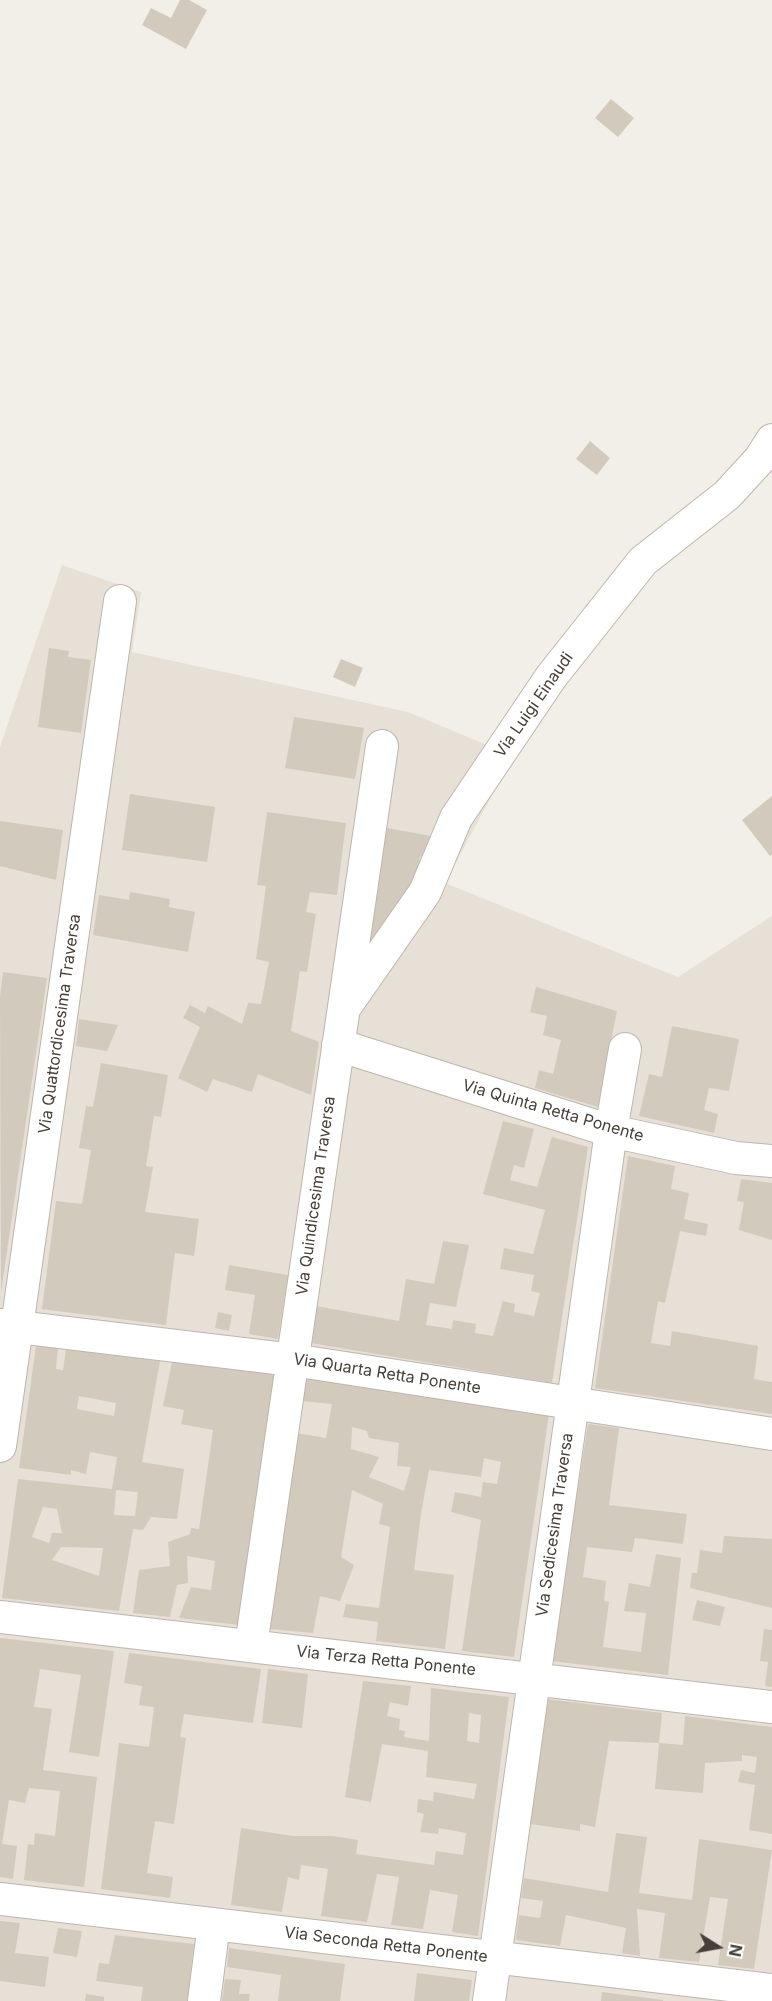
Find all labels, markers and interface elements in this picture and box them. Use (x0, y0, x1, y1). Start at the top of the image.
street label: Via Luigi Einaudi (491, 649, 577, 761)
street label: Via Quattordicesima Traversa (35, 913, 85, 1135)
street label: Via Quinta Retta Ponente (460, 1076, 646, 1146)
street label: Via Quindicesima Traversa (293, 1095, 339, 1297)
street label: Via Quarta Retta Ponente (292, 1350, 482, 1398)
street label: Via Sedicesima Traversa (533, 1432, 577, 1618)
street label: Via Terza Retta Ponente (295, 1642, 477, 1680)
north arrow (688, 1917, 748, 1977)
street label: Via Seconda Retta Ponente (283, 1923, 489, 1967)
text: N (725, 1943, 747, 1958)

